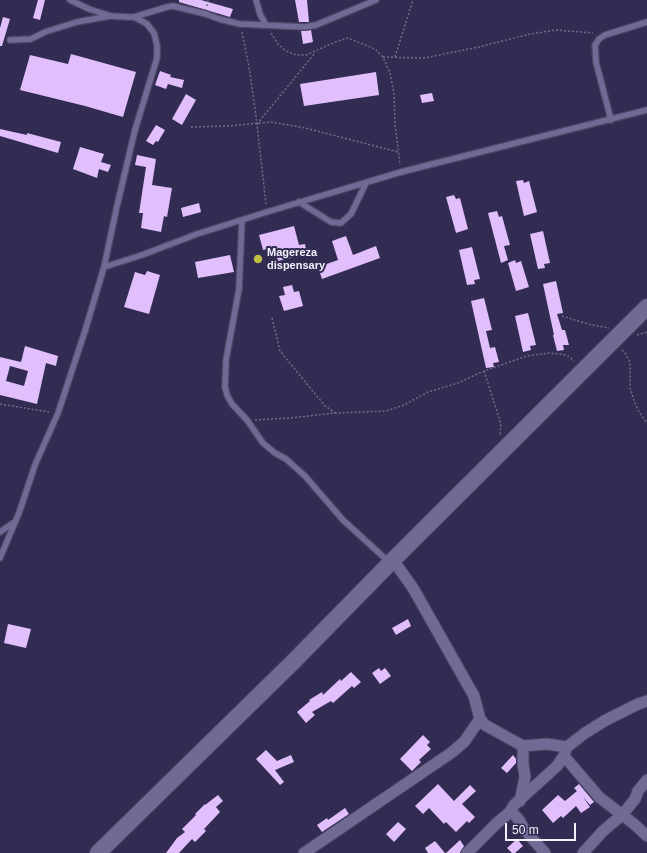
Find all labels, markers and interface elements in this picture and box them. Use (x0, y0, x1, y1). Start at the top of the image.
place label: Magereza dispensary (267, 246, 325, 272)
marker: Magereza dispensary (252, 253, 264, 265)
scale bar (507, 815, 578, 841)
text: 50 m (512, 823, 539, 837)

